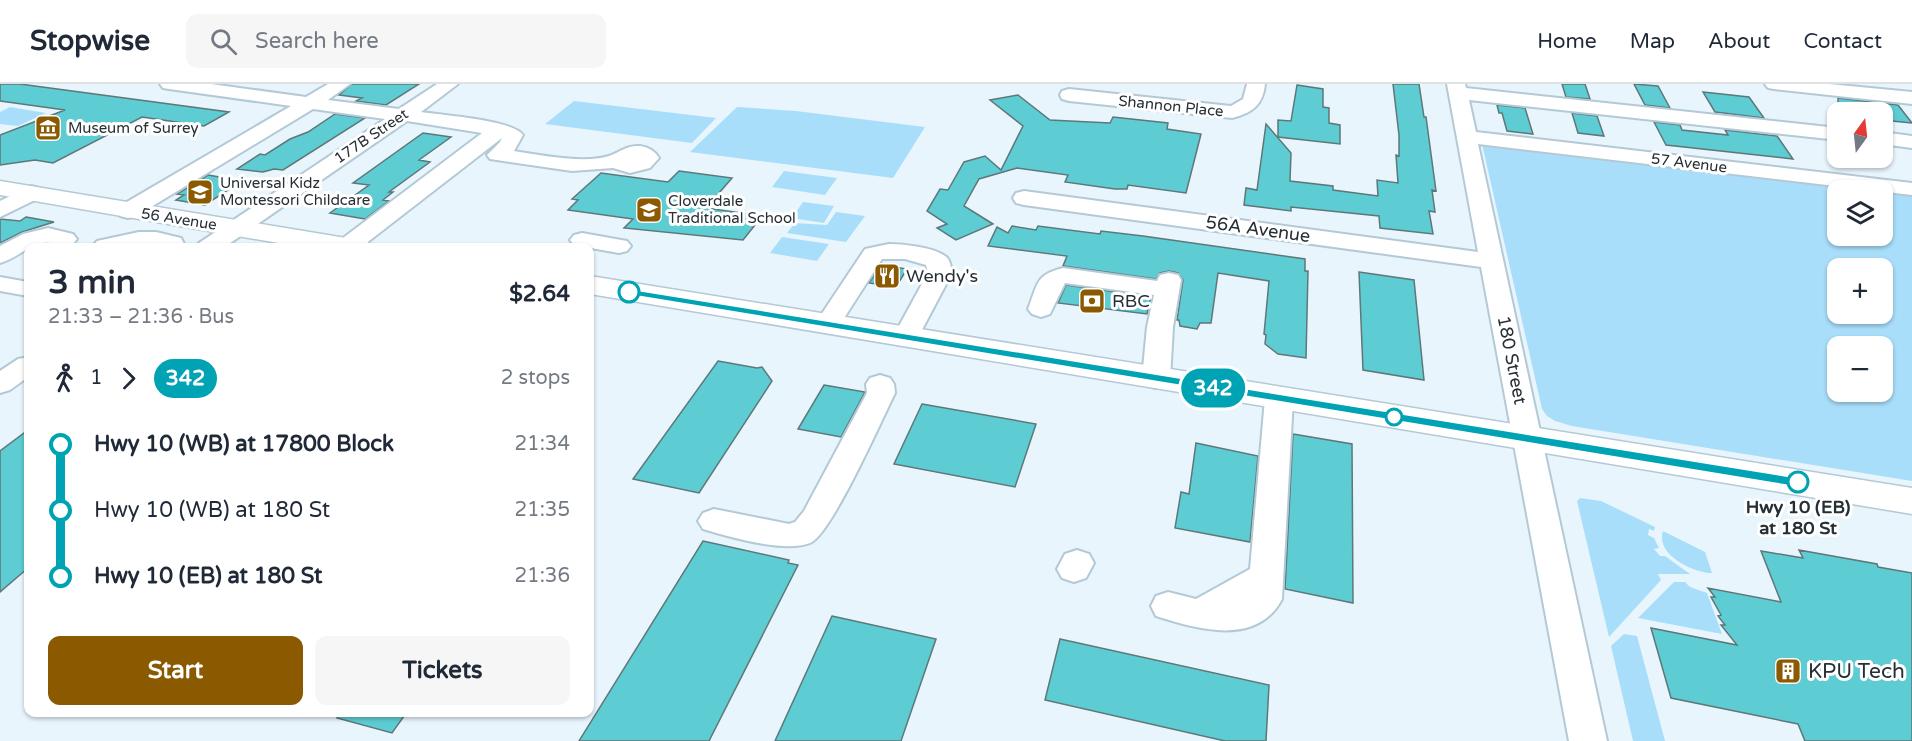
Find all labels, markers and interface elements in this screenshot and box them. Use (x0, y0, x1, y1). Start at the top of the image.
search box (186, 14, 606, 68)
text: Stopwise (30, 24, 150, 58)
icon: search (207, 25, 240, 58)
text: Search here (255, 28, 379, 54)
text: Home (1537, 29, 1597, 54)
text: Map (1630, 29, 1675, 54)
text: About (1708, 29, 1770, 54)
text: Contact (1803, 29, 1882, 54)
street label: Shannon Place (1117, 92, 1225, 120)
north arrow (1827, 102, 1893, 168)
map controls (1827, 102, 1893, 402)
street label: 177B Street (331, 105, 412, 167)
museum icon: Museum of Surrey (33, 113, 63, 143)
place label: Museum of Surrey (68, 119, 199, 137)
street label: 57 Avenue (1650, 149, 1728, 177)
place label: Universal Kidz Montessori Childcare (220, 174, 370, 209)
school or university icon: Universal Kidz Montessori Childcare (185, 177, 215, 207)
button: layers (1827, 180, 1893, 246)
place label: Cloverdale Traditional School (668, 192, 796, 227)
school or university icon: Cloverdale Traditional School (634, 195, 664, 225)
street label: 56 Avenue (140, 204, 218, 234)
street label: 56A Avenue (1204, 211, 1312, 247)
button: + (1827, 258, 1893, 324)
restaurant icon: Wendy's (872, 261, 902, 291)
text: 3 min (48, 263, 136, 302)
place label: Wendy's (906, 265, 978, 287)
text: $2.64 (509, 281, 570, 307)
unlabelled marker (618, 281, 640, 303)
bank icon: RBC (1077, 286, 1107, 316)
place label: RBC (1112, 290, 1150, 312)
text: 21:33 – 21:36 · Bus (48, 305, 234, 329)
street label: 180 Street (1493, 314, 1531, 406)
button: − (1827, 336, 1893, 402)
icon: walk (48, 362, 81, 395)
icon: forward (112, 362, 145, 395)
text: 1 (90, 366, 103, 390)
text: 342 (166, 366, 205, 391)
text: 2 stops (501, 366, 570, 390)
line badge: 342 (1178, 368, 1248, 408)
text: 342 (1193, 376, 1233, 401)
unlabelled marker (1385, 408, 1403, 426)
text: Hwy 10 (WB) at 17800 Block (94, 431, 394, 457)
text: 21:34 (515, 432, 570, 456)
marker: Hwy 10 (EB) at 180 St (1787, 471, 1809, 493)
place label: Hwy 10 (EB) at 180 St (1746, 496, 1851, 539)
text: Hwy 10 (WB) at 180 St (94, 497, 330, 523)
text: 21:35 (515, 498, 570, 522)
text: Hwy 10 (EB) at 180 St (94, 563, 322, 589)
text: 21:36 (515, 564, 570, 588)
button: Start (48, 636, 303, 705)
button: Tickets (315, 636, 570, 705)
building icon: KPU Tech (1773, 656, 1803, 686)
place label: KPU Tech (1808, 659, 1905, 684)

